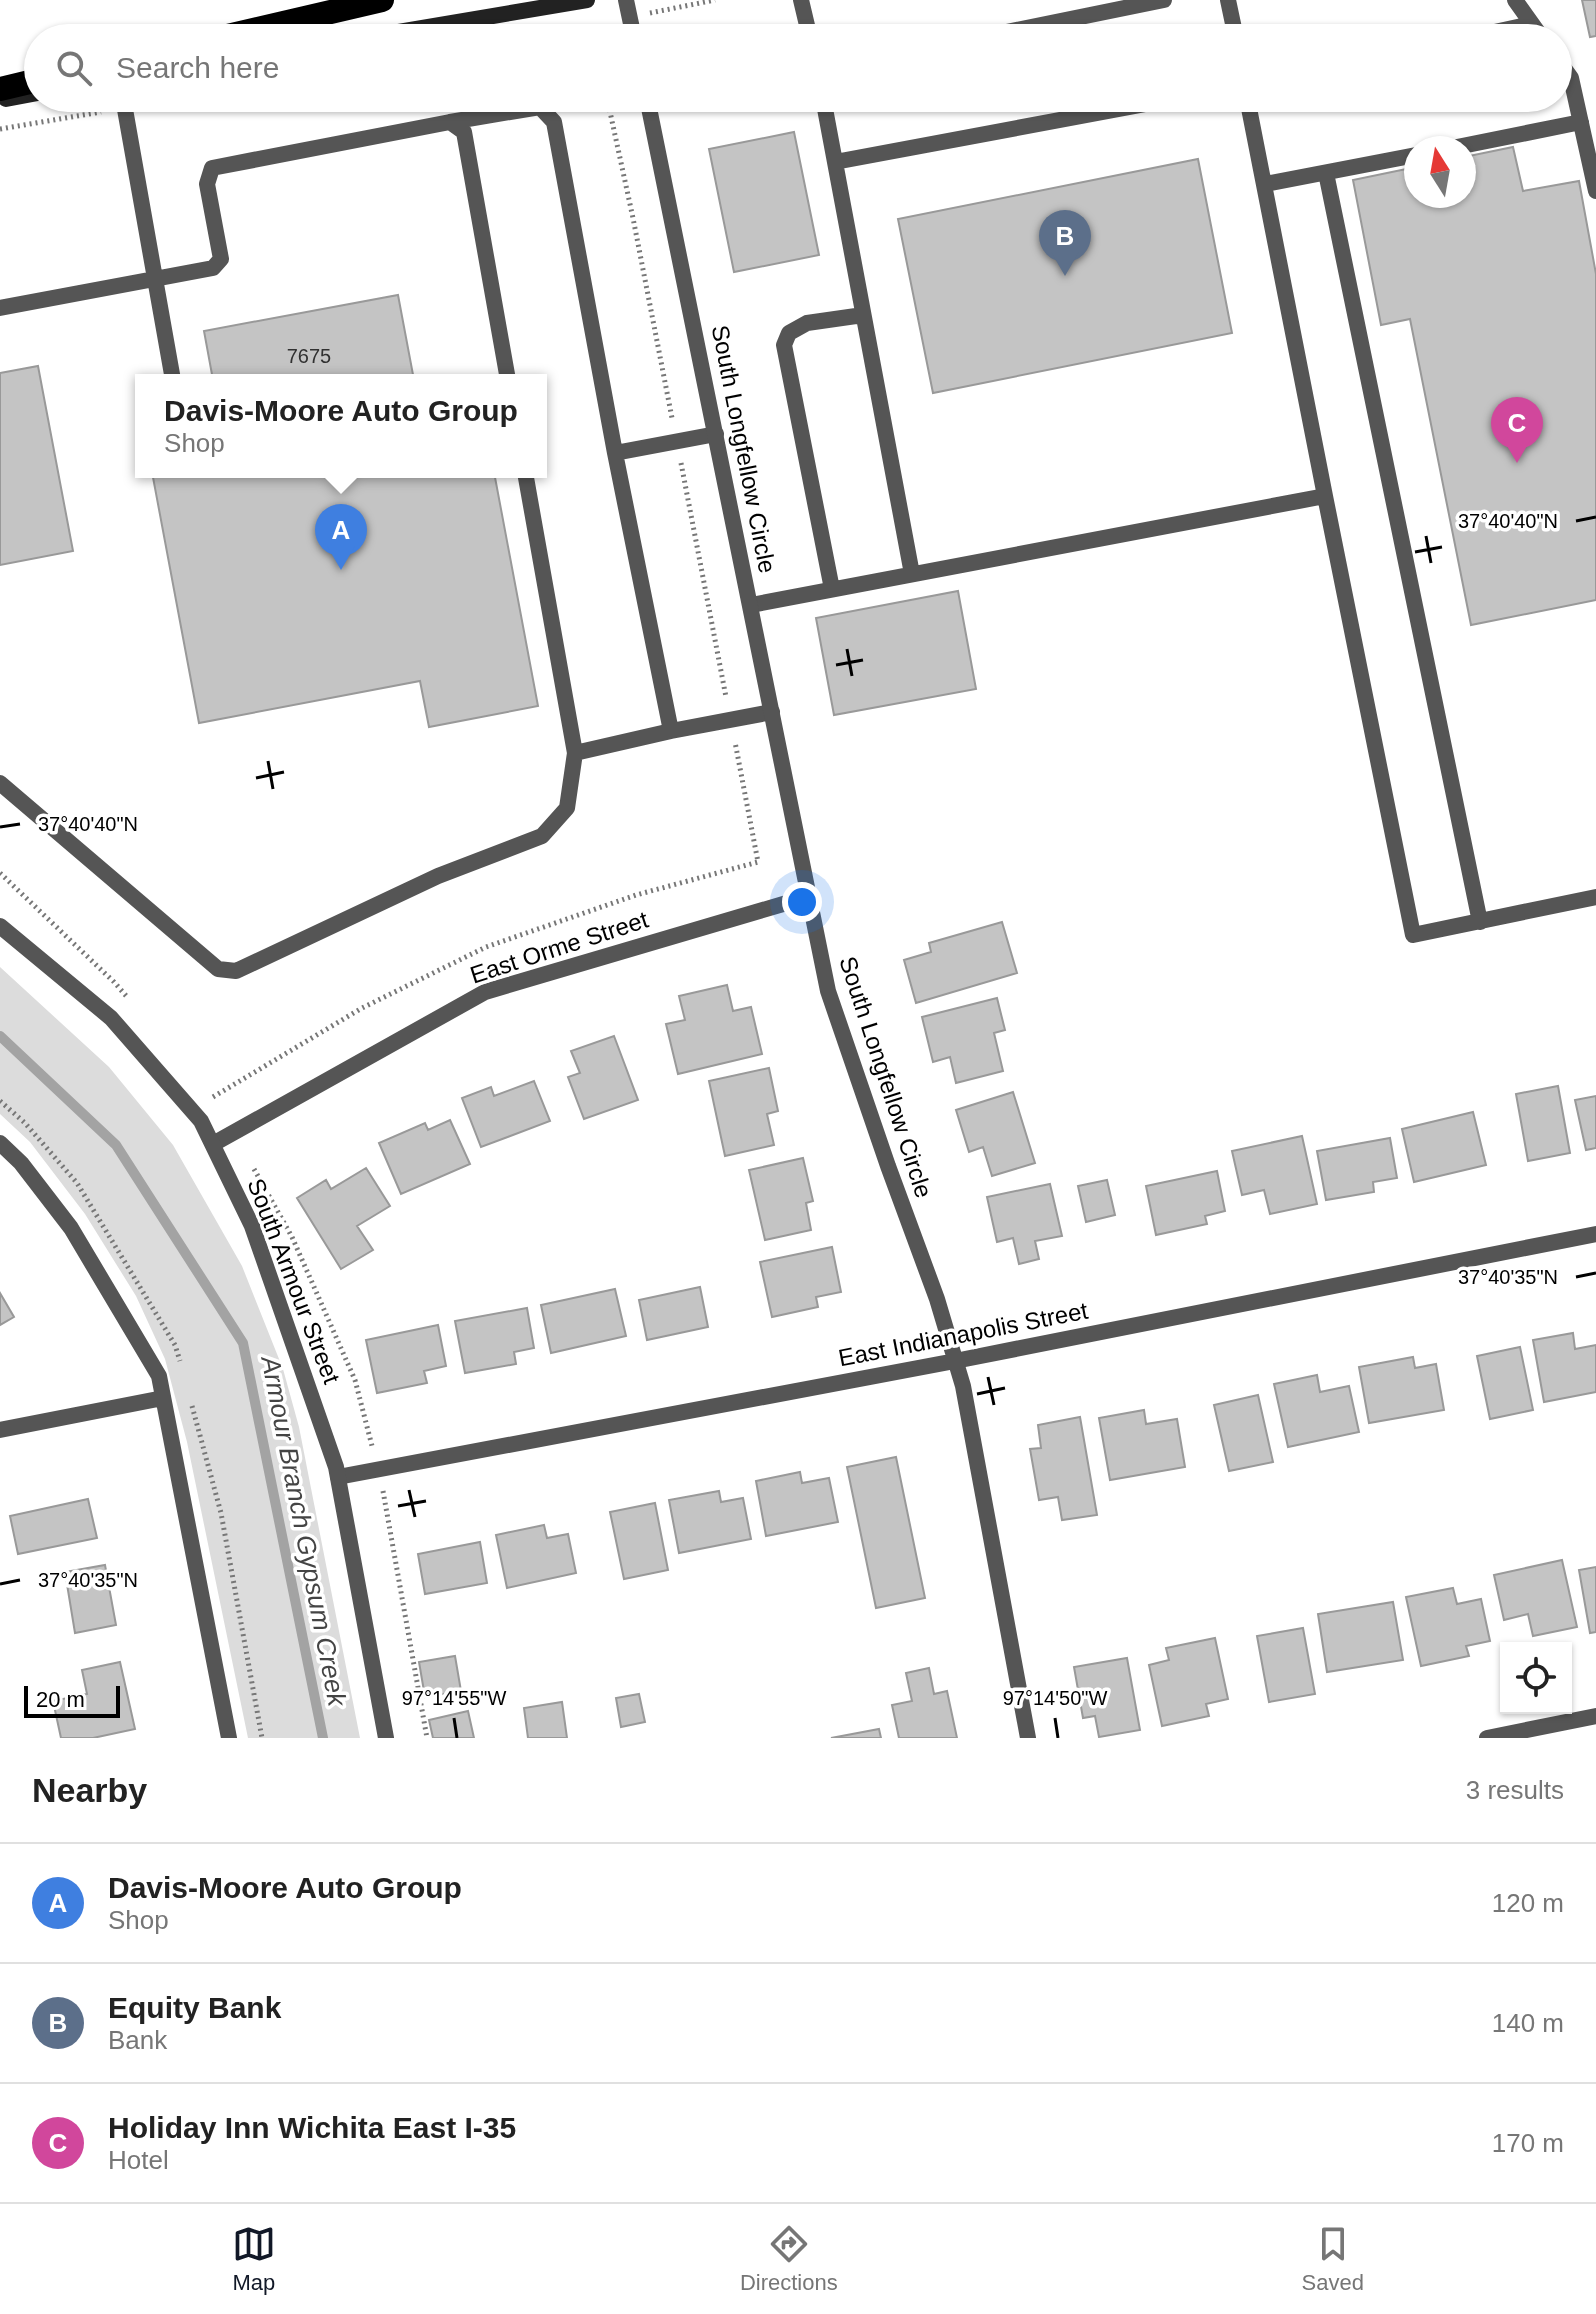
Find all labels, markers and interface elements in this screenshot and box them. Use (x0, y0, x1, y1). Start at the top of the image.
search box (24, 24, 1572, 112)
icon: search (52, 46, 96, 90)
text: Search here (116, 51, 279, 84)
north arrow (1404, 136, 1476, 208)
pin: B (1039, 210, 1091, 276)
street label: South Longfellow Circle (707, 323, 781, 575)
house number: 7675 (287, 345, 331, 367)
popup (135, 374, 547, 478)
text: Davis-Moore Auto Group (164, 394, 518, 427)
pin: C (1491, 397, 1543, 463)
text: Shop (164, 428, 225, 458)
pin: A (315, 504, 367, 570)
text: 37°40'40"N (1458, 510, 1558, 532)
text: 37°40'40"N (38, 813, 138, 835)
your location (782, 882, 822, 922)
street label: East Orme Street (467, 905, 652, 988)
street label: South Longfellow Circle (834, 953, 938, 1201)
street label: South Armour Street (242, 1175, 346, 1388)
text: 37°40'35"N (1458, 1266, 1558, 1288)
street label: East Indianapolis Street (836, 1297, 1090, 1371)
water label: Armour Branch Gypsum Creek (255, 1352, 353, 1710)
text: 37°40'35"N (38, 1569, 138, 1591)
map controls (1500, 1642, 1572, 1714)
button: locate (1500, 1642, 1572, 1714)
scale bar (24, 1682, 120, 1718)
text: 20 m (36, 1687, 85, 1712)
text: 97°14'55"W (402, 1687, 506, 1709)
text: 97°14'50"W (1003, 1687, 1107, 1709)
text: Nearby (32, 1771, 147, 1809)
text: 3 results (1466, 1775, 1564, 1805)
text: Davis-Moore Auto Group (108, 1871, 462, 1904)
text: A (49, 1888, 67, 1918)
text: 120 m (1492, 1888, 1564, 1918)
text: Shop (108, 1905, 169, 1935)
text: Equity Bank (108, 1991, 281, 2024)
text: B (49, 2008, 67, 2038)
text: 140 m (1492, 2008, 1564, 2038)
text: Bank (108, 2025, 167, 2055)
text: Holiday Inn Wichita East I-35 (108, 2111, 516, 2144)
text: C (49, 2128, 67, 2158)
text: 170 m (1492, 2128, 1564, 2158)
text: Hotel (108, 2145, 169, 2175)
tab: Map (232, 2222, 276, 2296)
tab: Directions (740, 2222, 838, 2296)
tab: Saved (1302, 2222, 1364, 2296)

